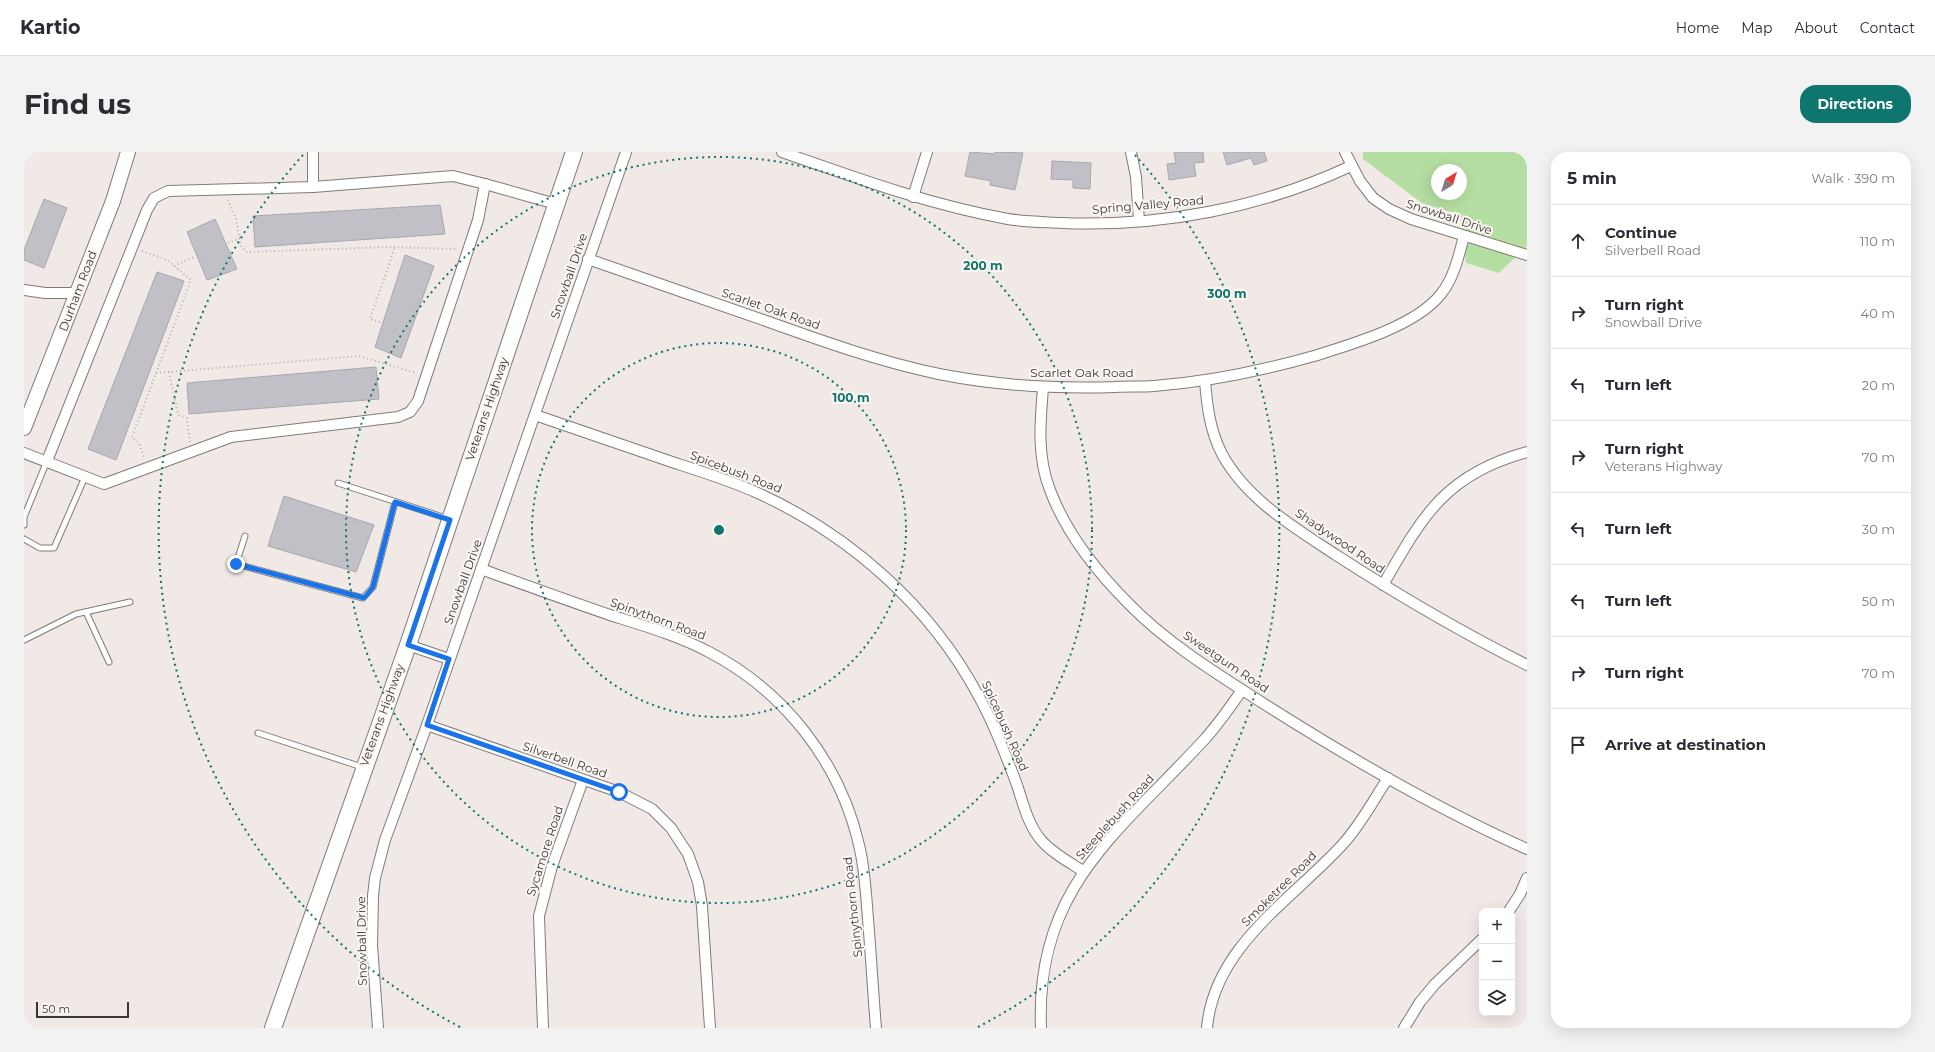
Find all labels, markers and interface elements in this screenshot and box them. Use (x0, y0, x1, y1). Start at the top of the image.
text: Kartio (20, 16, 80, 39)
text: Home (1676, 19, 1719, 37)
text: Map (1741, 19, 1772, 37)
text: About (1794, 19, 1838, 37)
text: Contact (1860, 19, 1915, 37)
button: Directions (1800, 85, 1911, 123)
text: Find us (24, 87, 131, 121)
north arrow (1431, 164, 1467, 200)
text: 5 min (1567, 168, 1617, 188)
text: Walk · 390 m (1811, 170, 1895, 186)
street label: Spring Valley Road (1091, 192, 1205, 217)
street label: Snowball Drive (1404, 196, 1494, 238)
text: Continue (1605, 223, 1677, 242)
icon: ahead (1567, 230, 1589, 252)
street label: Snowball Drive (547, 231, 590, 321)
text: 110 m (1860, 233, 1895, 249)
text: Silverbell Road (1605, 242, 1701, 258)
street label: Durham Road (55, 248, 100, 333)
text: 200 m (963, 258, 1003, 273)
street label: Scarlet Oak Road (720, 285, 822, 332)
text: 300 m (1206, 286, 1247, 301)
text: Turn right (1605, 295, 1684, 314)
icon: right (1567, 302, 1589, 324)
text: 40 m (1861, 305, 1895, 321)
text: Snowball Drive (1605, 314, 1702, 330)
street label: Veterans Highway (462, 355, 511, 462)
street label: Scarlet Oak Road (1030, 365, 1134, 380)
icon: left (1567, 374, 1589, 396)
text: Turn left (1605, 375, 1672, 394)
text: 20 m (1862, 377, 1895, 393)
text: 100 m (833, 390, 869, 405)
text: Turn right (1605, 439, 1684, 458)
icon: right (1567, 446, 1589, 468)
street label: Spicebush Road (688, 447, 784, 496)
text: 70 m (1862, 449, 1895, 465)
text: Veterans Highway (1605, 458, 1722, 474)
street label: Shadywood Road (1292, 505, 1388, 576)
icon: left (1567, 518, 1589, 540)
text: Turn left (1605, 519, 1672, 538)
text: 30 m (1862, 521, 1895, 537)
centre of rings (712, 523, 726, 537)
street label: Snowball Drive (440, 537, 485, 626)
route end (227, 555, 245, 573)
icon: left (1567, 590, 1589, 612)
text: Turn left (1605, 591, 1672, 610)
text: 50 m (1862, 593, 1895, 609)
street label: Spinythorn Road (608, 594, 708, 643)
street label: Sweetgum Road (1181, 627, 1272, 696)
street label: Veterans Highway (356, 661, 407, 768)
icon: right (1567, 662, 1589, 684)
text: Turn right (1605, 663, 1684, 682)
text: 70 m (1862, 665, 1895, 681)
street label: Spicebush Road (979, 678, 1032, 773)
icon: arrive (1567, 734, 1589, 756)
text: Arrive at destination (1605, 735, 1766, 754)
street label: Silverbell Road (521, 738, 609, 781)
street label: Steeplebush Road (1072, 771, 1157, 862)
route start (610, 783, 628, 801)
street label: Sycamore Road (523, 804, 566, 898)
street label: Smoketree Road (1238, 848, 1319, 929)
street label: Spinythorn Road (840, 856, 865, 958)
street label: Snowball Drive (353, 896, 370, 986)
map controls (1479, 908, 1515, 1016)
button: + (1479, 908, 1515, 944)
button: − (1479, 944, 1515, 980)
button: layers (1479, 980, 1515, 1016)
scale bar (36, 1000, 129, 1019)
text: 50 m (42, 1002, 70, 1016)

